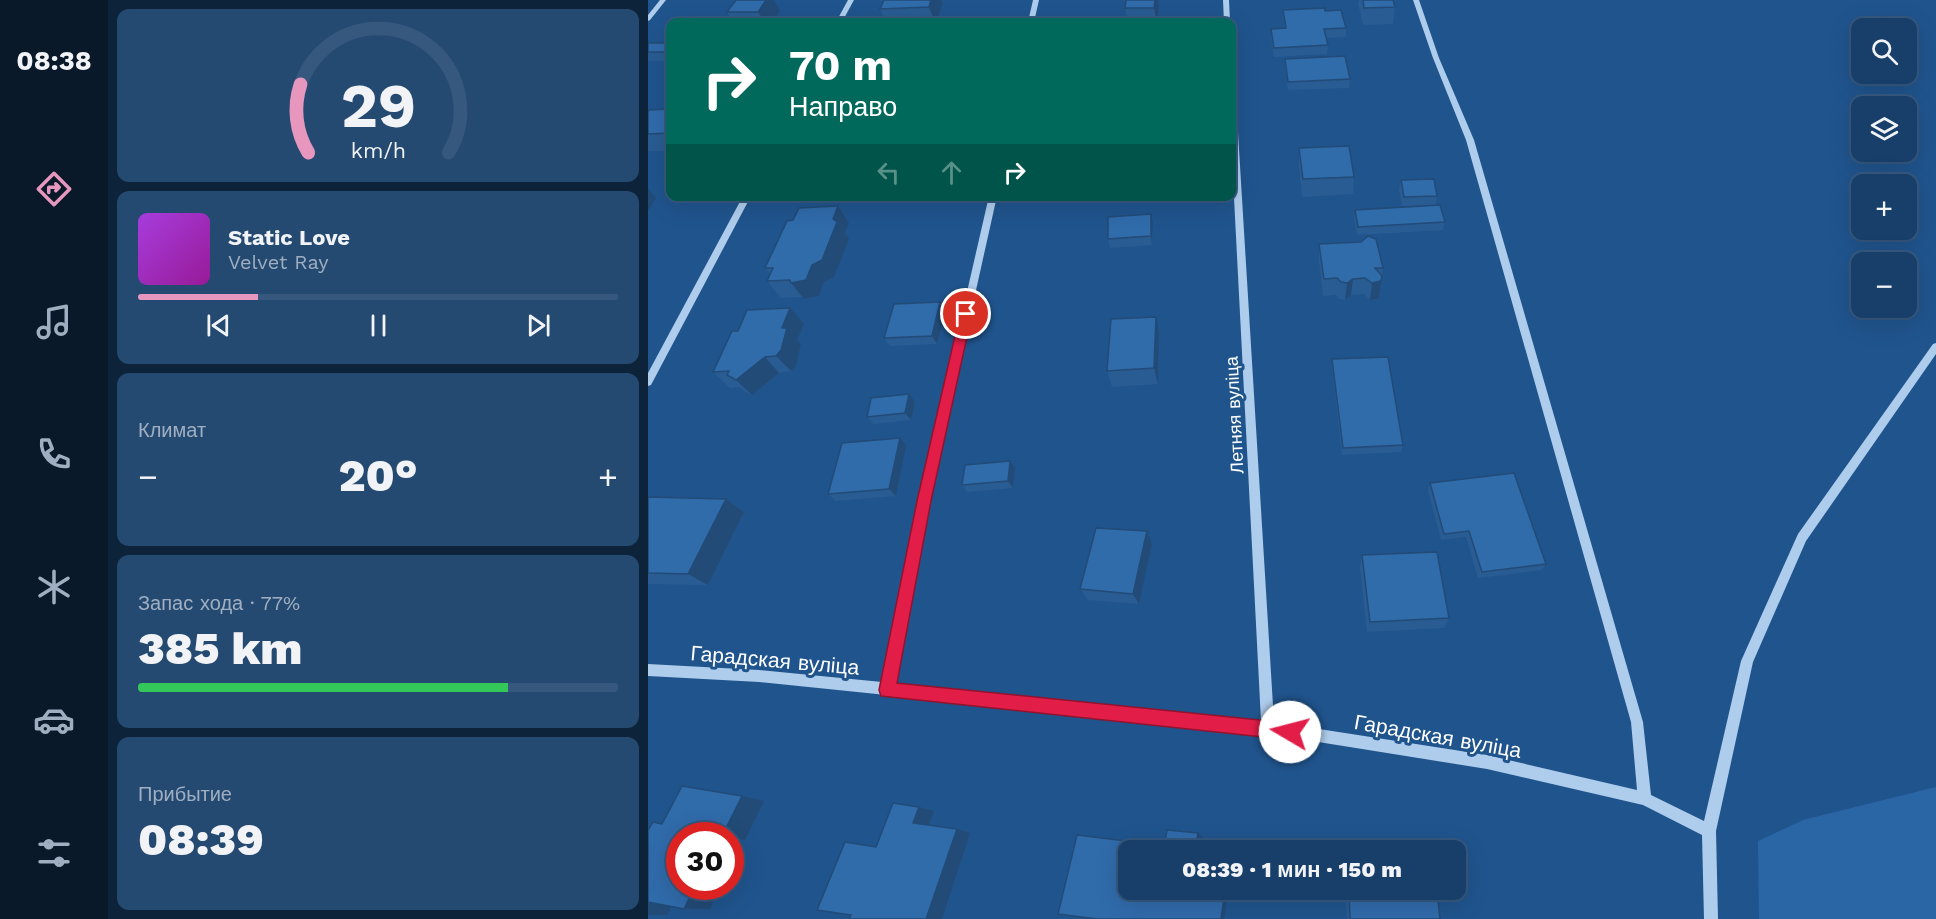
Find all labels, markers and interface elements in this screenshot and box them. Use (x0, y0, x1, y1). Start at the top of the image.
map controls (1851, 18, 1917, 318)
button: search (1851, 18, 1917, 84)
text: 70 m (789, 41, 892, 90)
icon: right (690, 42, 768, 120)
text: 08:38 (16, 45, 92, 77)
text: 29 (340, 69, 416, 142)
text: Направо (789, 91, 897, 123)
button: layers (1851, 96, 1917, 162)
text: km/h (350, 138, 406, 163)
icon: left (872, 156, 905, 189)
icon: ahead (935, 156, 968, 189)
icon: right (998, 156, 1031, 189)
icon: directions (33, 168, 75, 210)
button: + (1851, 174, 1917, 240)
text: Static Love (228, 225, 350, 250)
text: Velvet Ray (228, 250, 329, 274)
button: − (1851, 252, 1917, 318)
pin (940, 288, 991, 339)
icon: arrive (949, 297, 982, 330)
icon: music (33, 301, 75, 343)
icon: previous (202, 309, 235, 342)
icon: pause (362, 309, 395, 342)
icon: next (522, 309, 555, 342)
street label: Летняя вуліца (1220, 355, 1248, 474)
text: Климат (138, 418, 206, 442)
icon: phone (33, 433, 75, 475)
text: 20° (338, 449, 418, 502)
text: − (138, 457, 158, 496)
text: + (598, 457, 618, 496)
icon: climate (33, 566, 75, 608)
text: Запас хода · 77% (138, 591, 300, 615)
text: 385 km (138, 622, 303, 675)
street label: Гарадская вуліца (690, 640, 861, 680)
icon: car (33, 699, 75, 741)
position arrow (1258, 700, 1322, 764)
street label: Гарадская вуліца (1353, 709, 1524, 763)
text: Прибытие (138, 782, 232, 806)
text: 08:39 (138, 813, 264, 866)
speed limit sign: 30 (666, 822, 744, 900)
icon: filters (33, 832, 75, 874)
text: 08:39 · 1 мин · 150 m (1182, 857, 1402, 882)

